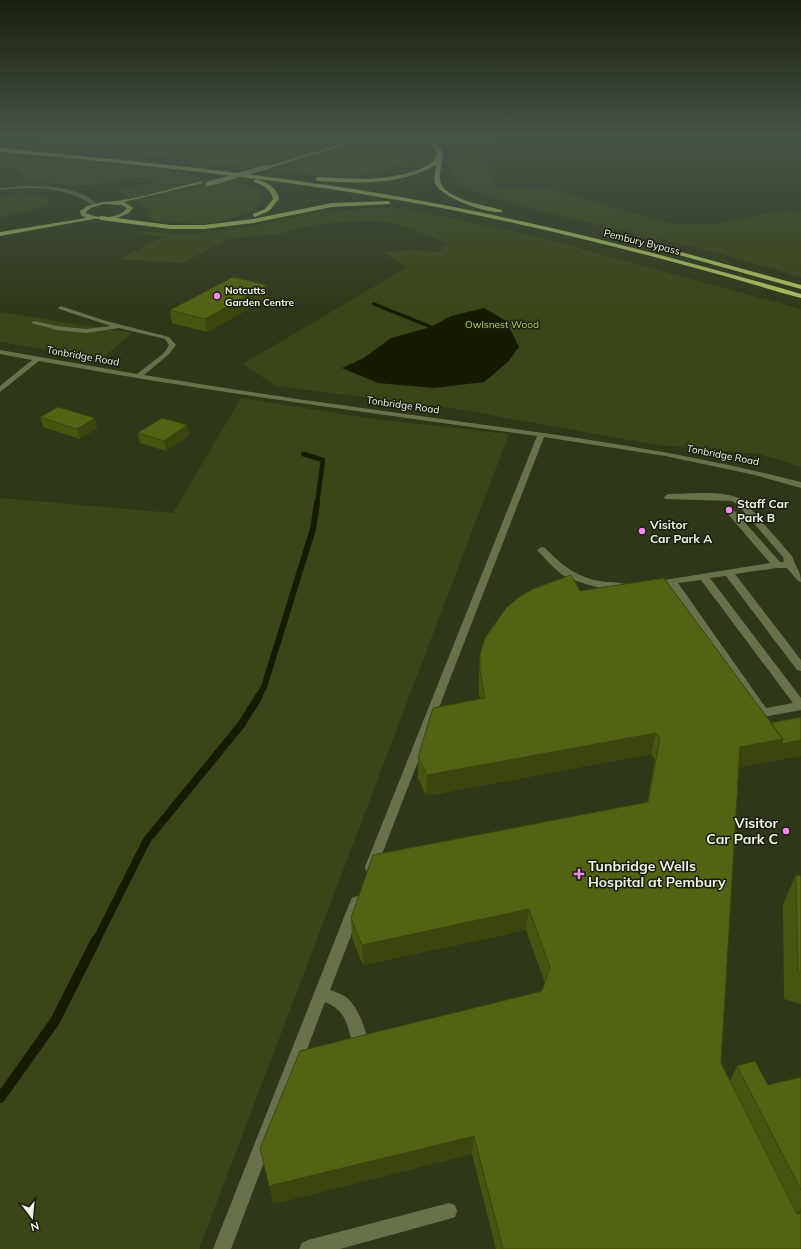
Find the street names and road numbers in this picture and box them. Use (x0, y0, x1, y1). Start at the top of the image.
street label: Pembury Bypass (603, 226, 682, 258)
street label: Tonbridge Road (46, 343, 120, 369)
street label: Tonbridge Road (366, 393, 440, 417)
street label: Tonbridge Road (686, 442, 760, 468)

